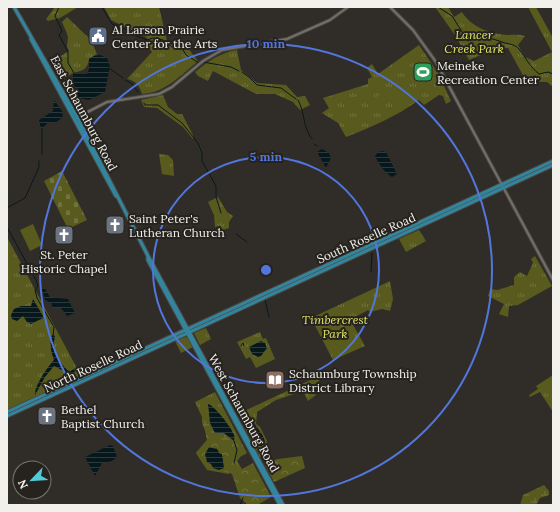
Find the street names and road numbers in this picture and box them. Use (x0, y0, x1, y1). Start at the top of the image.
street label: East Schaumburg Road (47, 53, 121, 173)
street label: South Roselle Road (314, 209, 418, 267)
street label: North Roselle Road (41, 337, 145, 395)
street label: West Schaumburg Road (205, 351, 283, 475)

